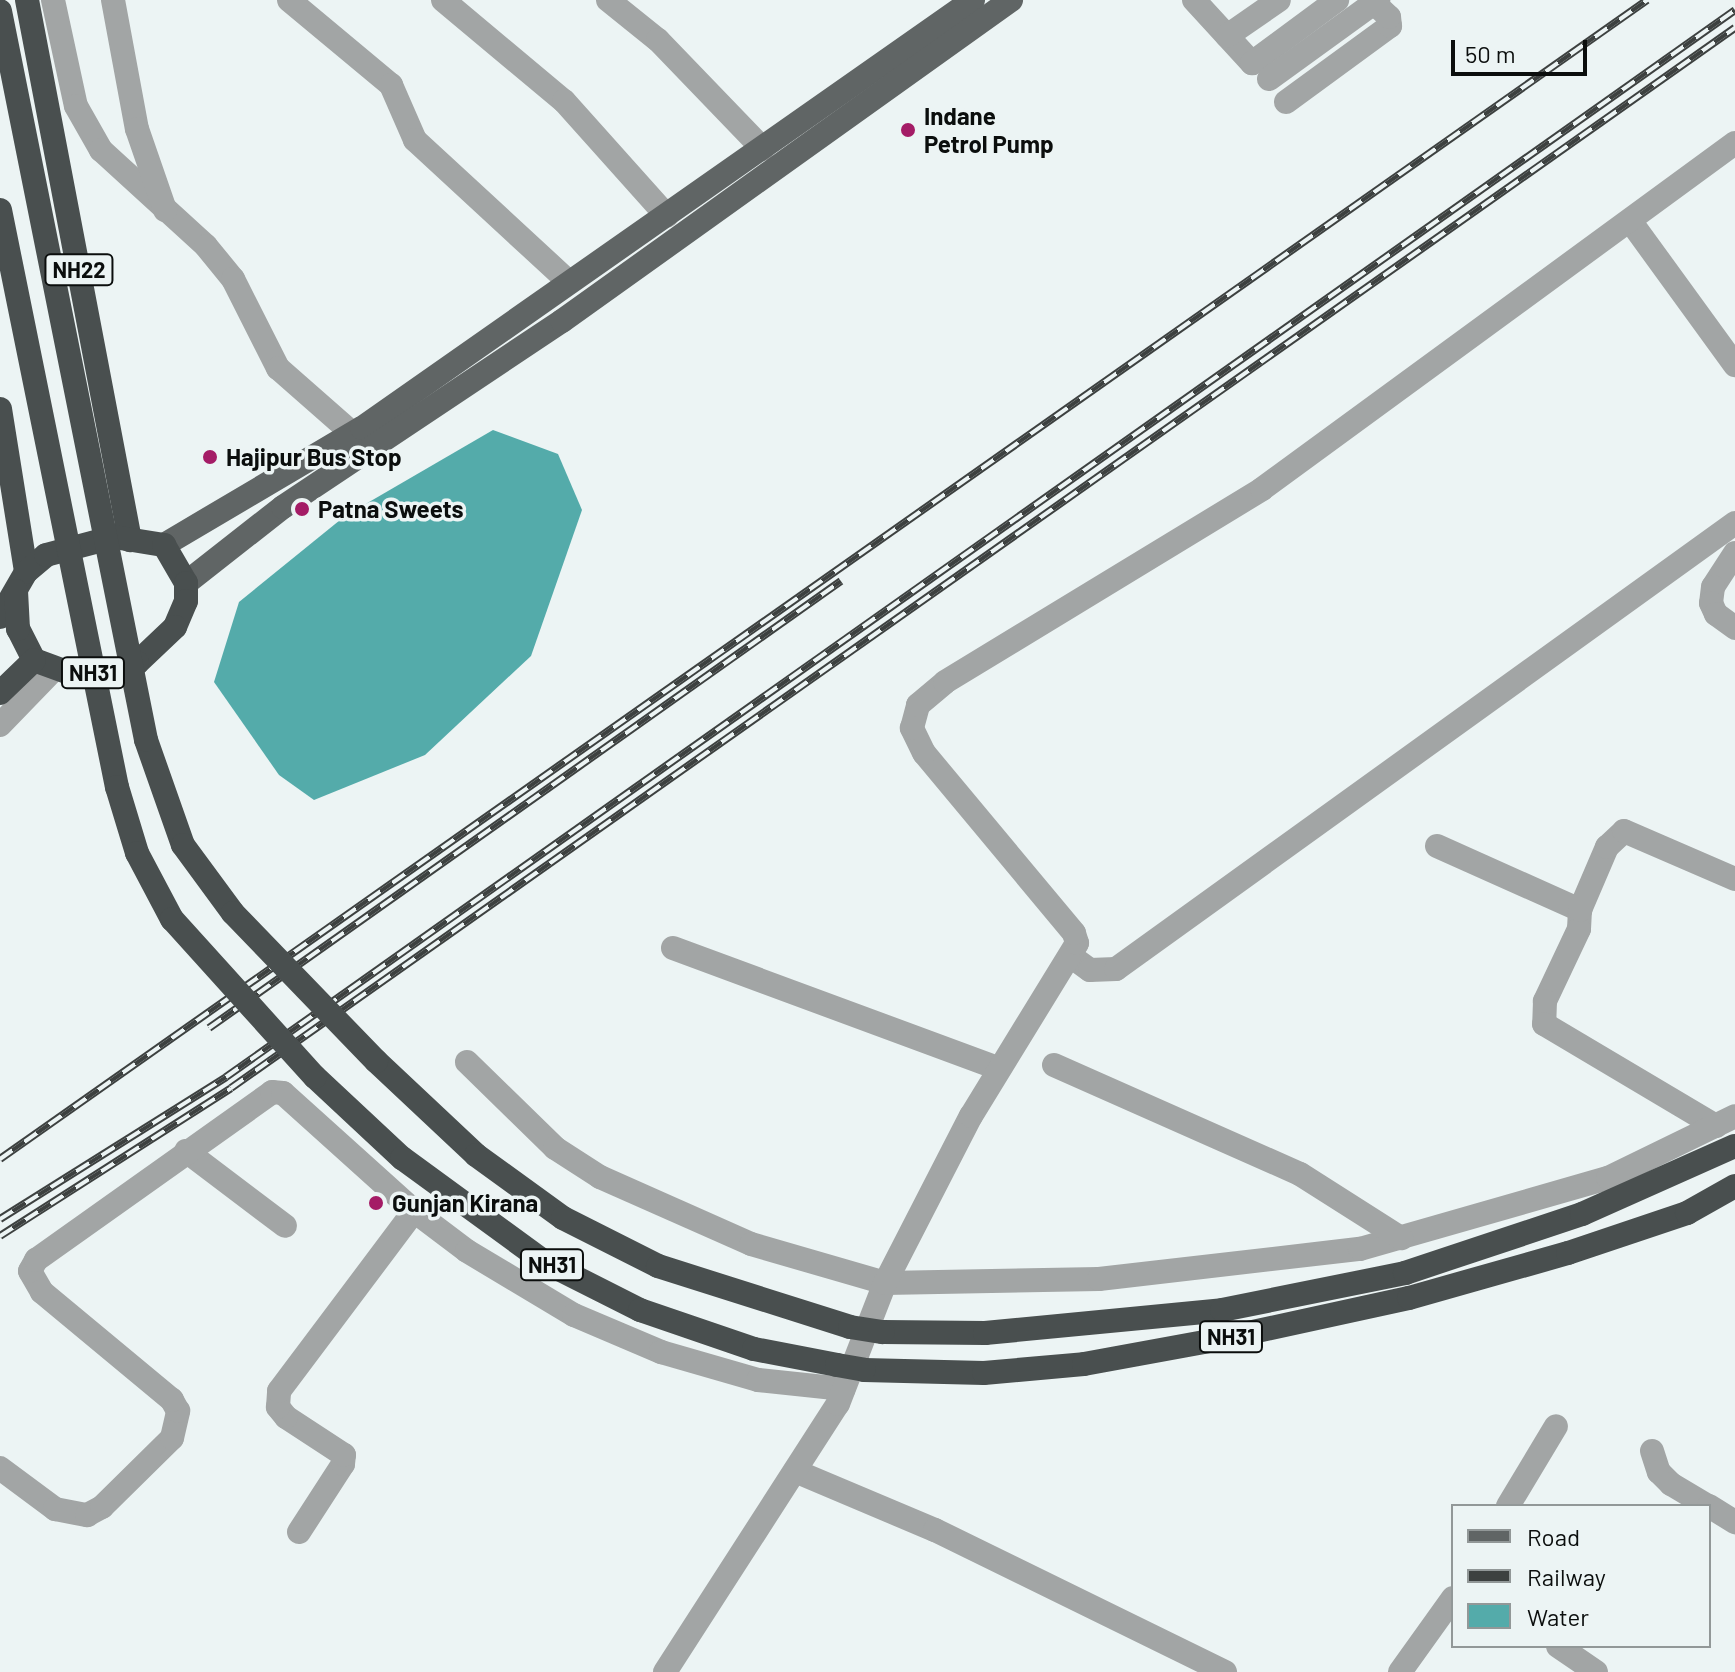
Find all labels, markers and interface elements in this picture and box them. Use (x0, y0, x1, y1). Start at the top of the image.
scale bar (1455, 24, 1591, 74)
text: 50 m (1465, 39, 1516, 68)
place label: Indane Petrol Pump (924, 102, 1054, 158)
marker: Indane Petrol Pump (899, 121, 917, 139)
road number: NH22 (43, 252, 115, 288)
place label: Hajipur Bus Stop (226, 443, 402, 471)
marker: Hajipur Bus Stop (201, 448, 219, 466)
place label: Patna Sweets (318, 495, 464, 523)
marker: Patna Sweets (293, 500, 311, 518)
road number: NH31 (59, 655, 127, 691)
place label: Gunjan Kirana (392, 1189, 538, 1217)
marker: Gunjan Kirana (367, 1194, 385, 1212)
road number: NH31 (518, 1247, 586, 1283)
road number: NH31 (1197, 1319, 1265, 1355)
legend (1451, 1504, 1711, 1648)
text: Road (1527, 1522, 1580, 1551)
text: Railway (1527, 1562, 1606, 1591)
text: Water (1527, 1602, 1589, 1631)

